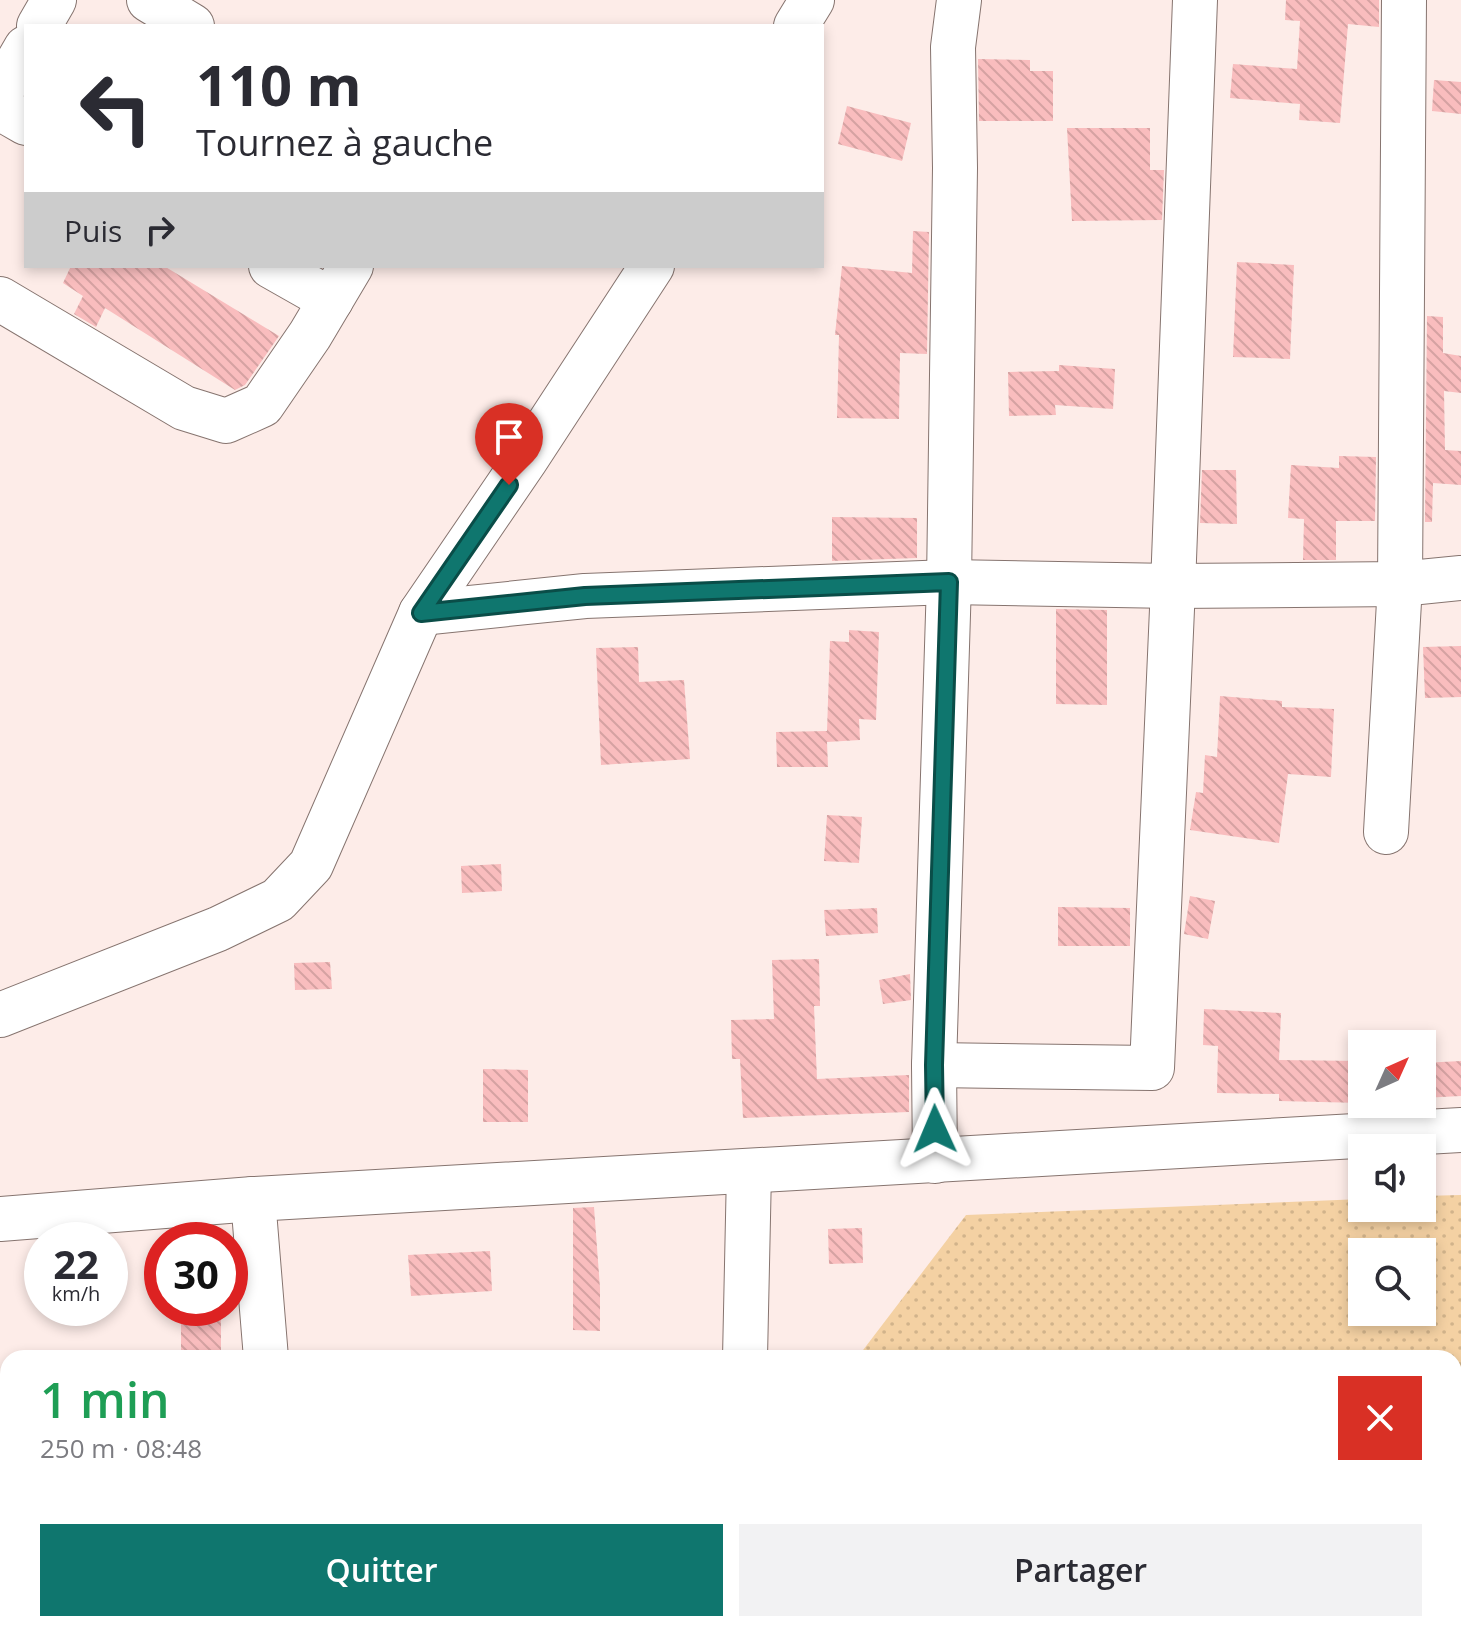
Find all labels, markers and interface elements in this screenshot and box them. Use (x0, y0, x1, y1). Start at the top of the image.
text: 110 m (196, 46, 362, 122)
icon: left (64, 56, 168, 160)
text: Tournez à gauche (196, 118, 493, 167)
icon: right (138, 208, 182, 252)
text: Puis (64, 210, 122, 251)
pin (475, 403, 543, 485)
icon: arrive (487, 415, 531, 459)
north arrow (1348, 1030, 1436, 1118)
map controls (1348, 1030, 1436, 1326)
position arrow (893, 1087, 977, 1171)
button: sound (1348, 1134, 1436, 1222)
speed limit sign: 30 (144, 1222, 248, 1326)
text: 22 (53, 1236, 99, 1291)
button: search (1348, 1238, 1436, 1326)
text: km/h (52, 1280, 100, 1307)
text: 1 min (40, 1367, 170, 1432)
button: close (1338, 1376, 1422, 1460)
text: 250 m · 08:48 (40, 1430, 202, 1466)
button: Quitter (40, 1524, 723, 1616)
button: Partager (739, 1524, 1422, 1616)

